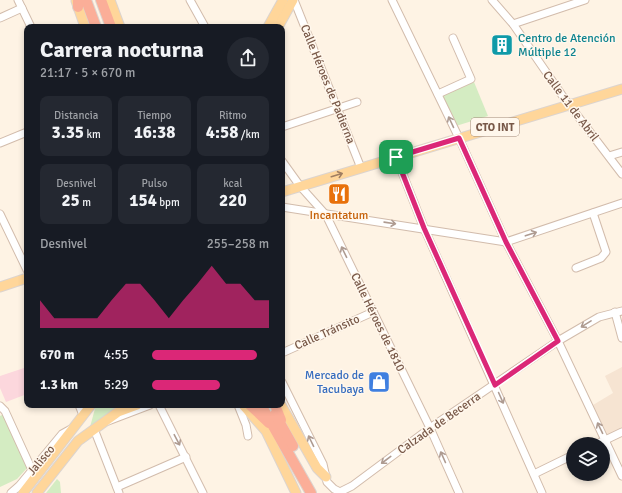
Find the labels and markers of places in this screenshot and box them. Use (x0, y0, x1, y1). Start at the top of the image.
place label: Centro de Atención Múltiple 12 (518, 31, 616, 60)
building icon: Centro de Atención Múltiple 12 (489, 32, 515, 58)
pin (379, 140, 413, 174)
restaurant icon: Incantatum (326, 181, 352, 207)
place label: Incantatum (310, 208, 368, 223)
place label: Mercado de Tacubaya (305, 368, 364, 397)
shop icon: Mercado de Tacubaya (366, 369, 392, 395)

